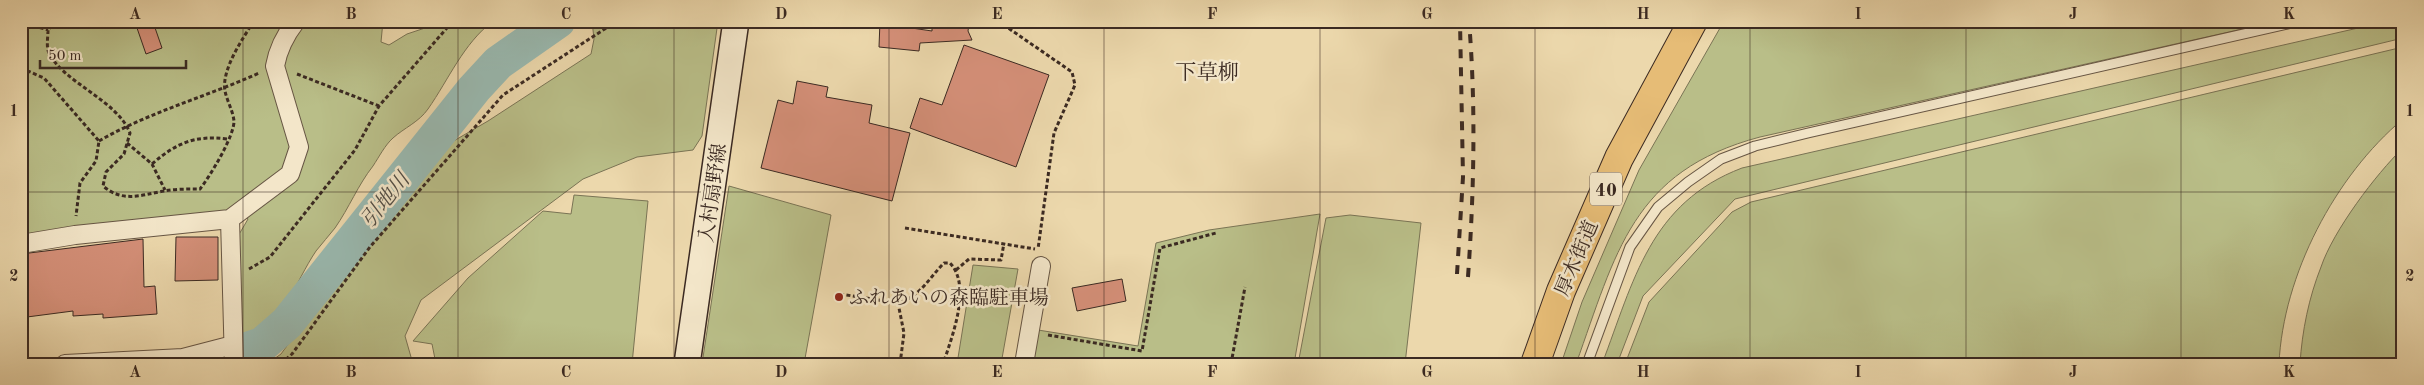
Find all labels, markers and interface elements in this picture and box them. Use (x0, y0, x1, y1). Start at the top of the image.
text: A (129, 7, 141, 23)
text: B (345, 7, 357, 23)
text: C (561, 7, 571, 23)
text: D (775, 7, 787, 23)
text: E (991, 7, 1003, 23)
text: F (1207, 7, 1218, 23)
text: G (1421, 7, 1433, 23)
text: H (1636, 7, 1650, 23)
text: I (1854, 7, 1862, 23)
text: J (2069, 7, 2078, 23)
text: K (2283, 7, 2295, 23)
scale bar (40, 38, 186, 70)
text: 50 m (48, 49, 82, 64)
district label: 下草柳 (1176, 61, 1239, 84)
text: 1 (9, 104, 19, 120)
text: 1 (2405, 104, 2415, 120)
street label: 入村扇野線 (695, 142, 731, 244)
water label: 引地川 (357, 167, 415, 232)
road number: 40 (1590, 172, 1622, 205)
street label: 厚木街道 (1551, 217, 1603, 300)
text: 2 (9, 269, 19, 285)
text: 2 (2405, 269, 2415, 285)
place label: ふれあいの森臨駐車場 (849, 287, 1049, 309)
marker: ふれあいの森臨駐車場 (833, 291, 845, 303)
text: A (129, 365, 141, 381)
text: B (345, 365, 357, 381)
text: C (561, 365, 571, 381)
text: D (775, 365, 787, 381)
text: E (991, 365, 1003, 381)
text: F (1207, 365, 1218, 381)
text: G (1421, 365, 1433, 381)
text: H (1636, 365, 1650, 381)
text: I (1854, 365, 1862, 381)
text: J (2069, 365, 2078, 381)
text: K (2283, 365, 2295, 381)

